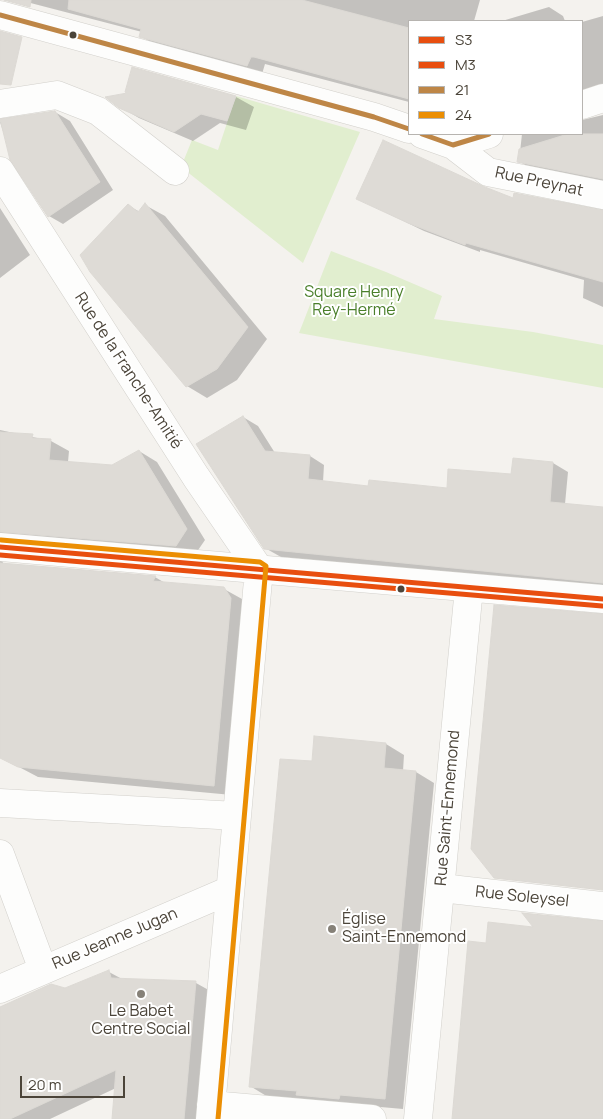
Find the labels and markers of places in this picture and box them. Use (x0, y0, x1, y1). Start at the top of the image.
unlabelled marker (68, 30, 78, 40)
unlabelled marker (396, 584, 406, 594)
place label: Église Saint-Ennemond (342, 910, 466, 948)
marker: Église Saint-Ennemond (326, 923, 338, 935)
marker: Le Babet Centre Social (135, 988, 147, 1000)
place label: Le Babet Centre Social (92, 1002, 190, 1040)

